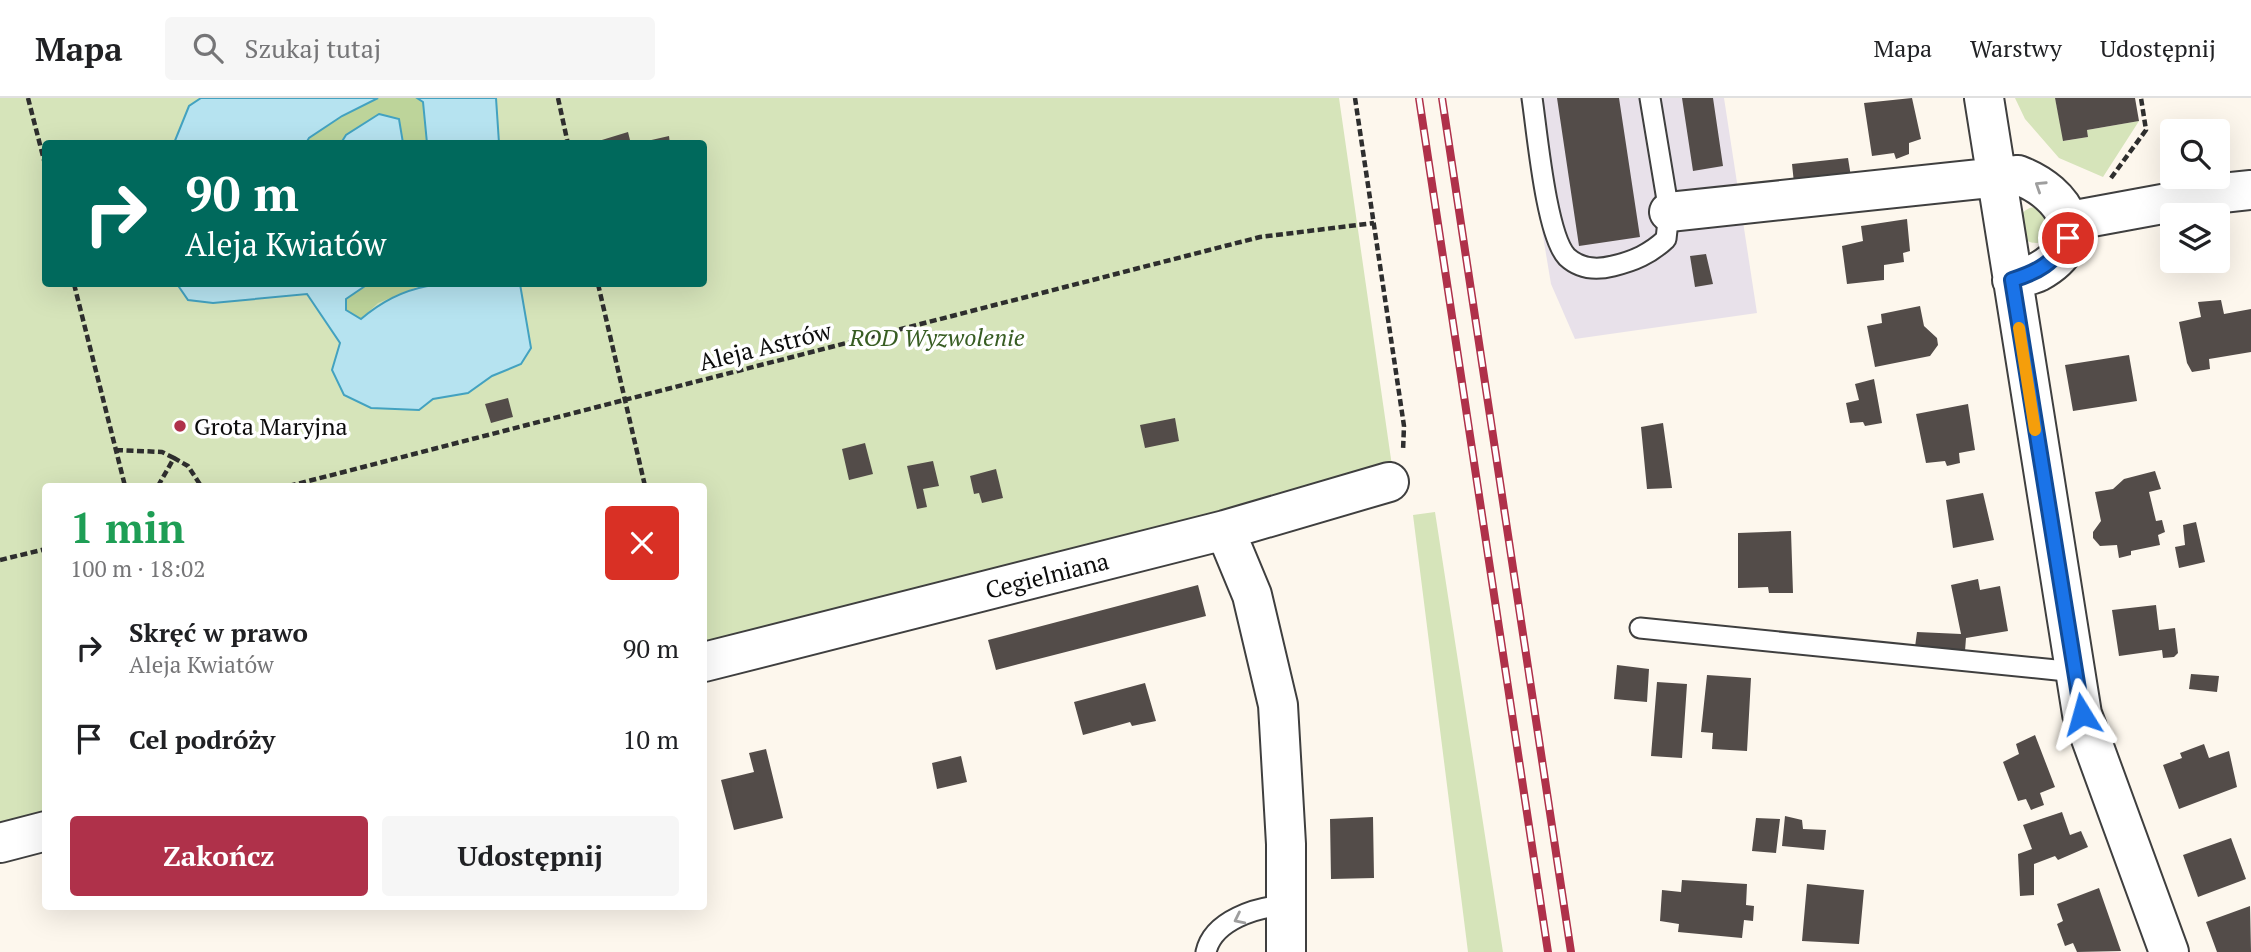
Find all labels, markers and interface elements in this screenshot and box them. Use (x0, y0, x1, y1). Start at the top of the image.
search box (165, 17, 655, 80)
text: Mapa (35, 27, 123, 70)
icon: search (189, 29, 227, 67)
text: Szukaj tutaj (245, 31, 381, 65)
text: Mapa (1873, 32, 1932, 64)
text: Warstwy (1970, 32, 2062, 64)
text: Udostępnij (2100, 32, 2216, 64)
map controls (2160, 119, 2230, 273)
button: search (2160, 119, 2230, 189)
text: 90 m (185, 160, 299, 225)
icon: right (70, 168, 161, 259)
one-way arrow (2035, 181, 2048, 194)
button: layers (2160, 203, 2230, 273)
pin (2038, 208, 2098, 268)
icon: arrive (2049, 219, 2087, 257)
text: Aleja Kwiatów (185, 223, 386, 265)
street label: Aleja Astrów (695, 314, 835, 378)
park label: ROD Wyzwolenie (848, 321, 1025, 353)
place label: Grota Maryjna (194, 410, 348, 442)
marker: Grota Maryjna (172, 418, 188, 434)
text: 1 min (70, 499, 185, 555)
button: close (605, 506, 679, 580)
street label: Cegielniana (982, 544, 1112, 606)
text: 100 m · 18:02 (70, 553, 205, 584)
text: Skręć w prawo (129, 615, 308, 649)
icon: right (70, 629, 108, 667)
text: 90 m (623, 631, 679, 665)
text: Aleja Kwiatów (129, 649, 274, 680)
position arrow (2045, 677, 2119, 751)
icon: arrive (70, 720, 108, 758)
text: Cel podróży (129, 722, 275, 756)
text: 10 m (623, 722, 679, 756)
button: Zakończ (70, 816, 368, 896)
button: Udostępnij (382, 816, 679, 896)
one-way arrow (1234, 910, 1246, 924)

